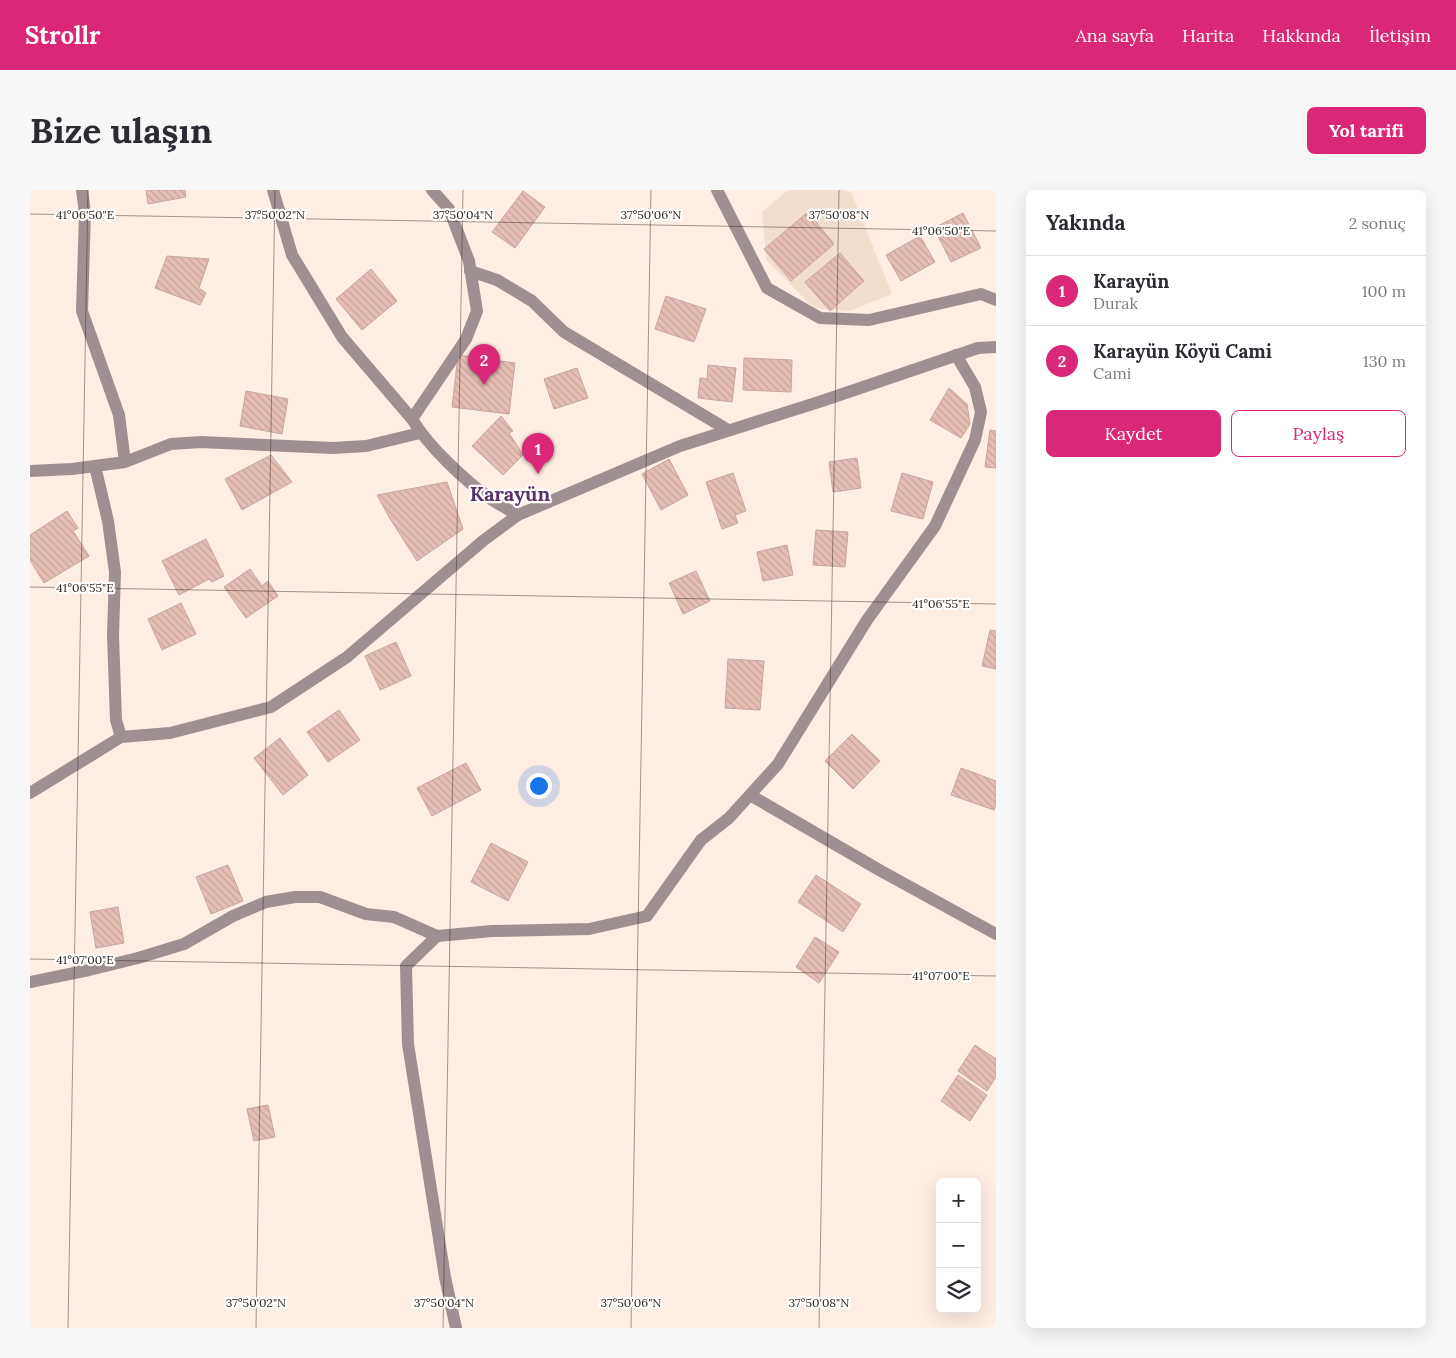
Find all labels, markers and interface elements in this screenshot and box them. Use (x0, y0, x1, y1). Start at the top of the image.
text: Strollr (25, 20, 100, 51)
text: Ana sayfa (1076, 24, 1154, 47)
text: Harita (1182, 24, 1234, 47)
text: Hakkında (1262, 24, 1341, 47)
text: İletişim (1369, 24, 1431, 47)
button: Yol tarifi (1307, 107, 1426, 154)
text: Bize ulaşın (30, 108, 212, 153)
text: 41°06'50"E (56, 207, 114, 222)
text: 37°50'02"N (245, 207, 305, 222)
text: 37°50'04"N (433, 207, 493, 222)
text: 37°50'06"N (621, 207, 681, 222)
text: 37°50'08"N (809, 207, 869, 222)
text: Yakında (1046, 209, 1126, 236)
text: 2 sonuç (1349, 213, 1406, 233)
text: 41°06'50"E (912, 223, 970, 238)
text: Karayün (1093, 269, 1169, 293)
text: 1 (1059, 281, 1065, 301)
text: 100 m (1362, 281, 1406, 301)
text: Durak (1093, 293, 1138, 313)
text: Karayün Köyü Cami (1093, 339, 1272, 363)
pin: 2 (468, 344, 500, 385)
text: 2 (1058, 351, 1066, 371)
text: 130 m (1363, 351, 1406, 371)
text: Cami (1093, 363, 1131, 383)
button: Kaydet (1046, 410, 1221, 457)
button: Paylaş (1231, 410, 1406, 457)
pin: 1 (522, 433, 554, 474)
district label: Karayün (470, 481, 550, 506)
text: 41°06'55"E (56, 580, 114, 595)
text: 41°06'55"E (912, 596, 970, 611)
your location (526, 773, 552, 799)
text: 41°07'00"E (56, 952, 114, 967)
text: 41°07'00"E (912, 968, 970, 983)
map controls (936, 1178, 981, 1313)
button: + (936, 1178, 981, 1223)
button: − (936, 1223, 981, 1268)
button: layers (936, 1268, 981, 1313)
text: 37°50'02"N (226, 1295, 286, 1310)
text: 37°50'04"N (414, 1295, 474, 1310)
text: 37°50'06"N (601, 1295, 661, 1310)
text: 37°50'08"N (789, 1295, 849, 1310)

